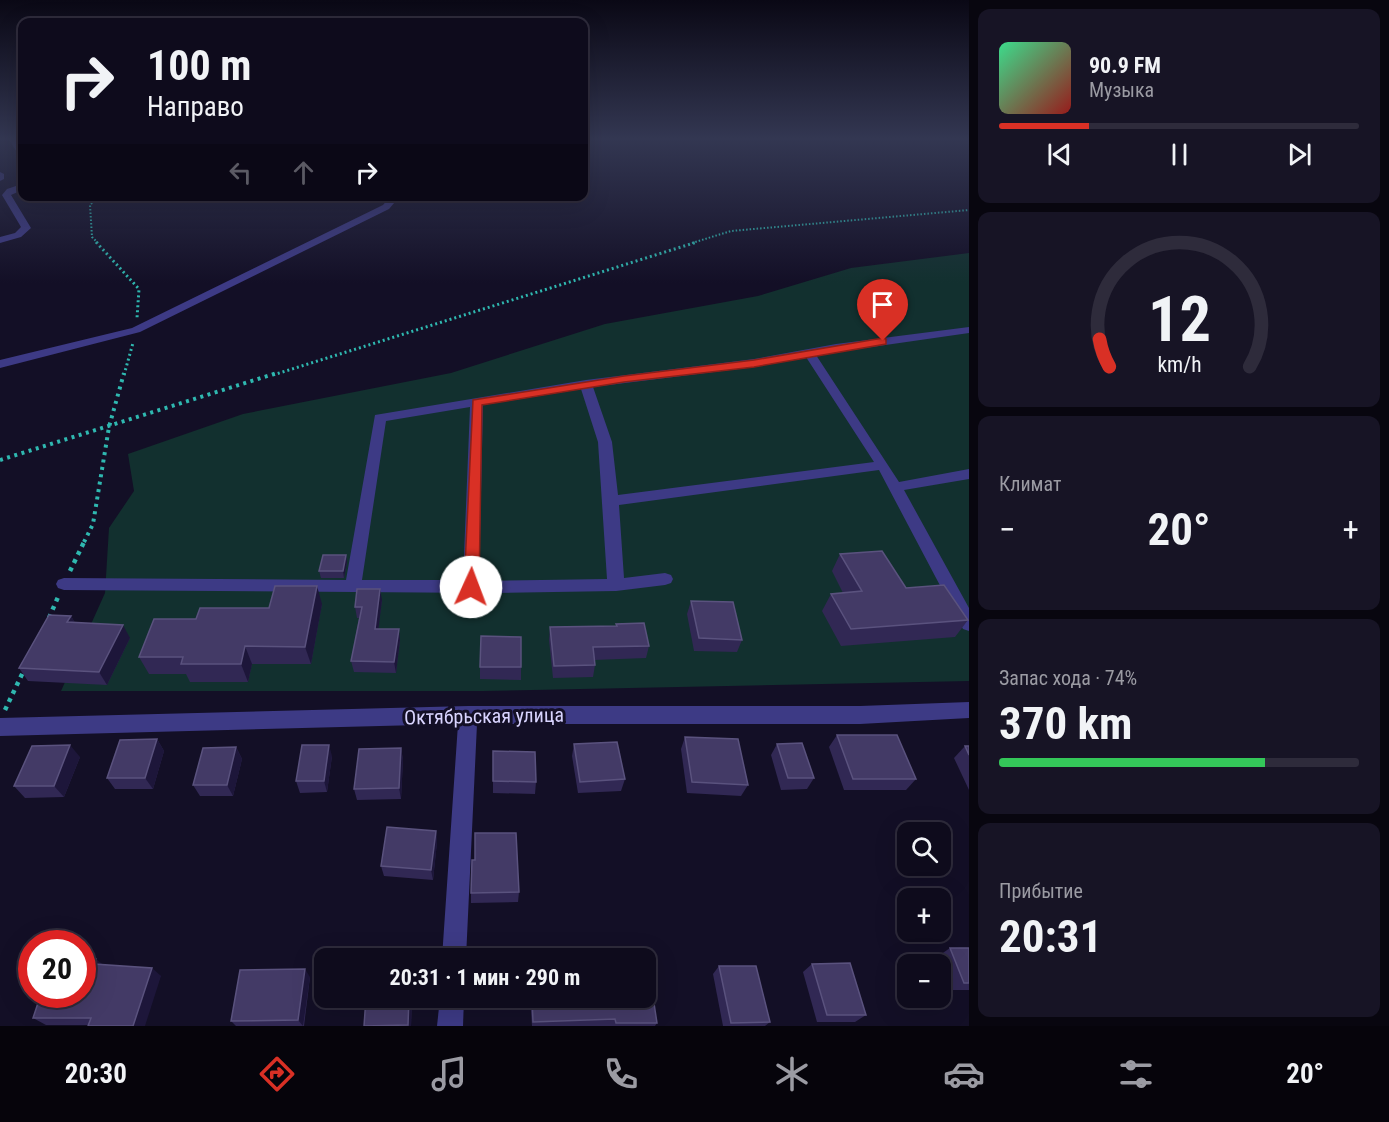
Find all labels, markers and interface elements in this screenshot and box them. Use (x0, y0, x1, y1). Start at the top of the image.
text: 100 m (147, 41, 252, 90)
icon: right (48, 42, 126, 120)
text: 90.9 FM (1089, 53, 1161, 78)
text: Музыка (1089, 78, 1154, 102)
text: Направо (147, 91, 244, 123)
icon: previous (1043, 138, 1076, 171)
icon: pause (1163, 138, 1196, 171)
icon: next (1283, 138, 1316, 171)
icon: left (224, 156, 257, 189)
icon: ahead (287, 156, 320, 189)
icon: right (350, 156, 383, 189)
pin (857, 279, 908, 341)
text: 12 (1147, 283, 1211, 356)
icon: arrive (866, 288, 899, 321)
text: km/h (1157, 352, 1201, 377)
text: Климат (999, 472, 1061, 496)
text: 20° (1148, 503, 1211, 556)
text: − (999, 510, 1016, 549)
text: + (1343, 510, 1359, 549)
position arrow (439, 555, 503, 619)
text: Запас хода · 74% (999, 666, 1137, 690)
text: 370 km (999, 697, 1132, 750)
street label: Октябрьская улица (404, 703, 564, 729)
map controls (897, 822, 951, 1008)
button: search (897, 822, 951, 876)
text: Прибытие (999, 879, 1083, 903)
button: + (897, 888, 951, 942)
text: 20:31 (999, 910, 1102, 963)
speed limit sign: 20 (18, 930, 96, 1008)
button: − (897, 954, 951, 1008)
text: 20:31 · 1 мин · 290 m (390, 965, 580, 990)
icon: directions (256, 1053, 298, 1095)
icon: music (428, 1053, 470, 1095)
icon: phone (600, 1053, 642, 1095)
icon: climate (771, 1053, 813, 1095)
icon: car (943, 1053, 985, 1095)
icon: filters (1115, 1053, 1157, 1095)
text: 20:30 (65, 1058, 127, 1090)
text: 20° (1286, 1058, 1324, 1090)

